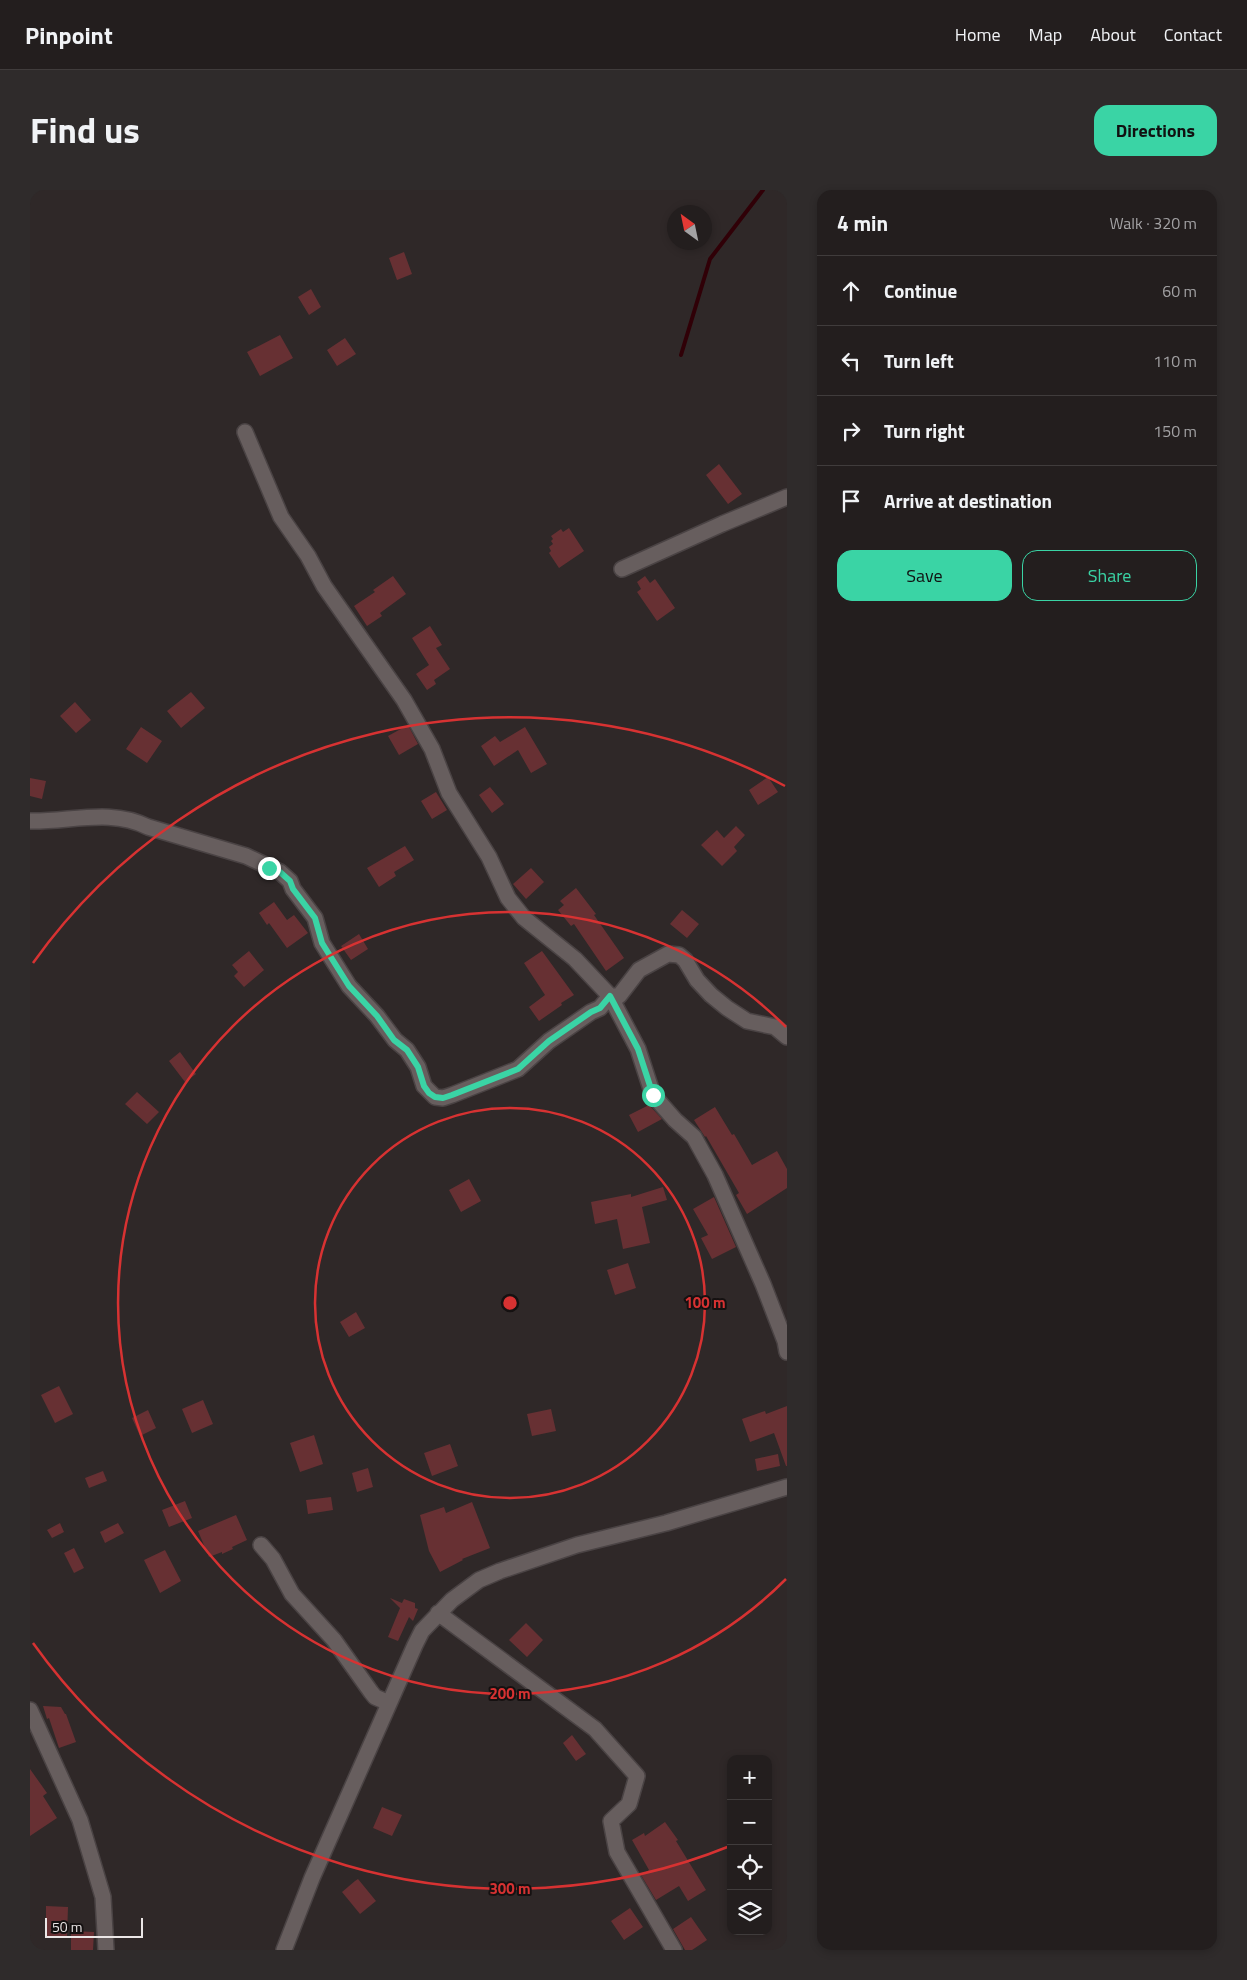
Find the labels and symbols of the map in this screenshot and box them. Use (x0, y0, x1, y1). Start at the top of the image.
north arrow (667, 205, 712, 250)
route end (258, 857, 281, 880)
route start (642, 1084, 665, 1107)
text: 100 m (684, 1291, 726, 1314)
centre of rings (501, 1294, 519, 1312)
text: 200 m (489, 1682, 531, 1705)
text: 300 m (489, 1877, 531, 1900)
scale bar (45, 1915, 142, 1938)

